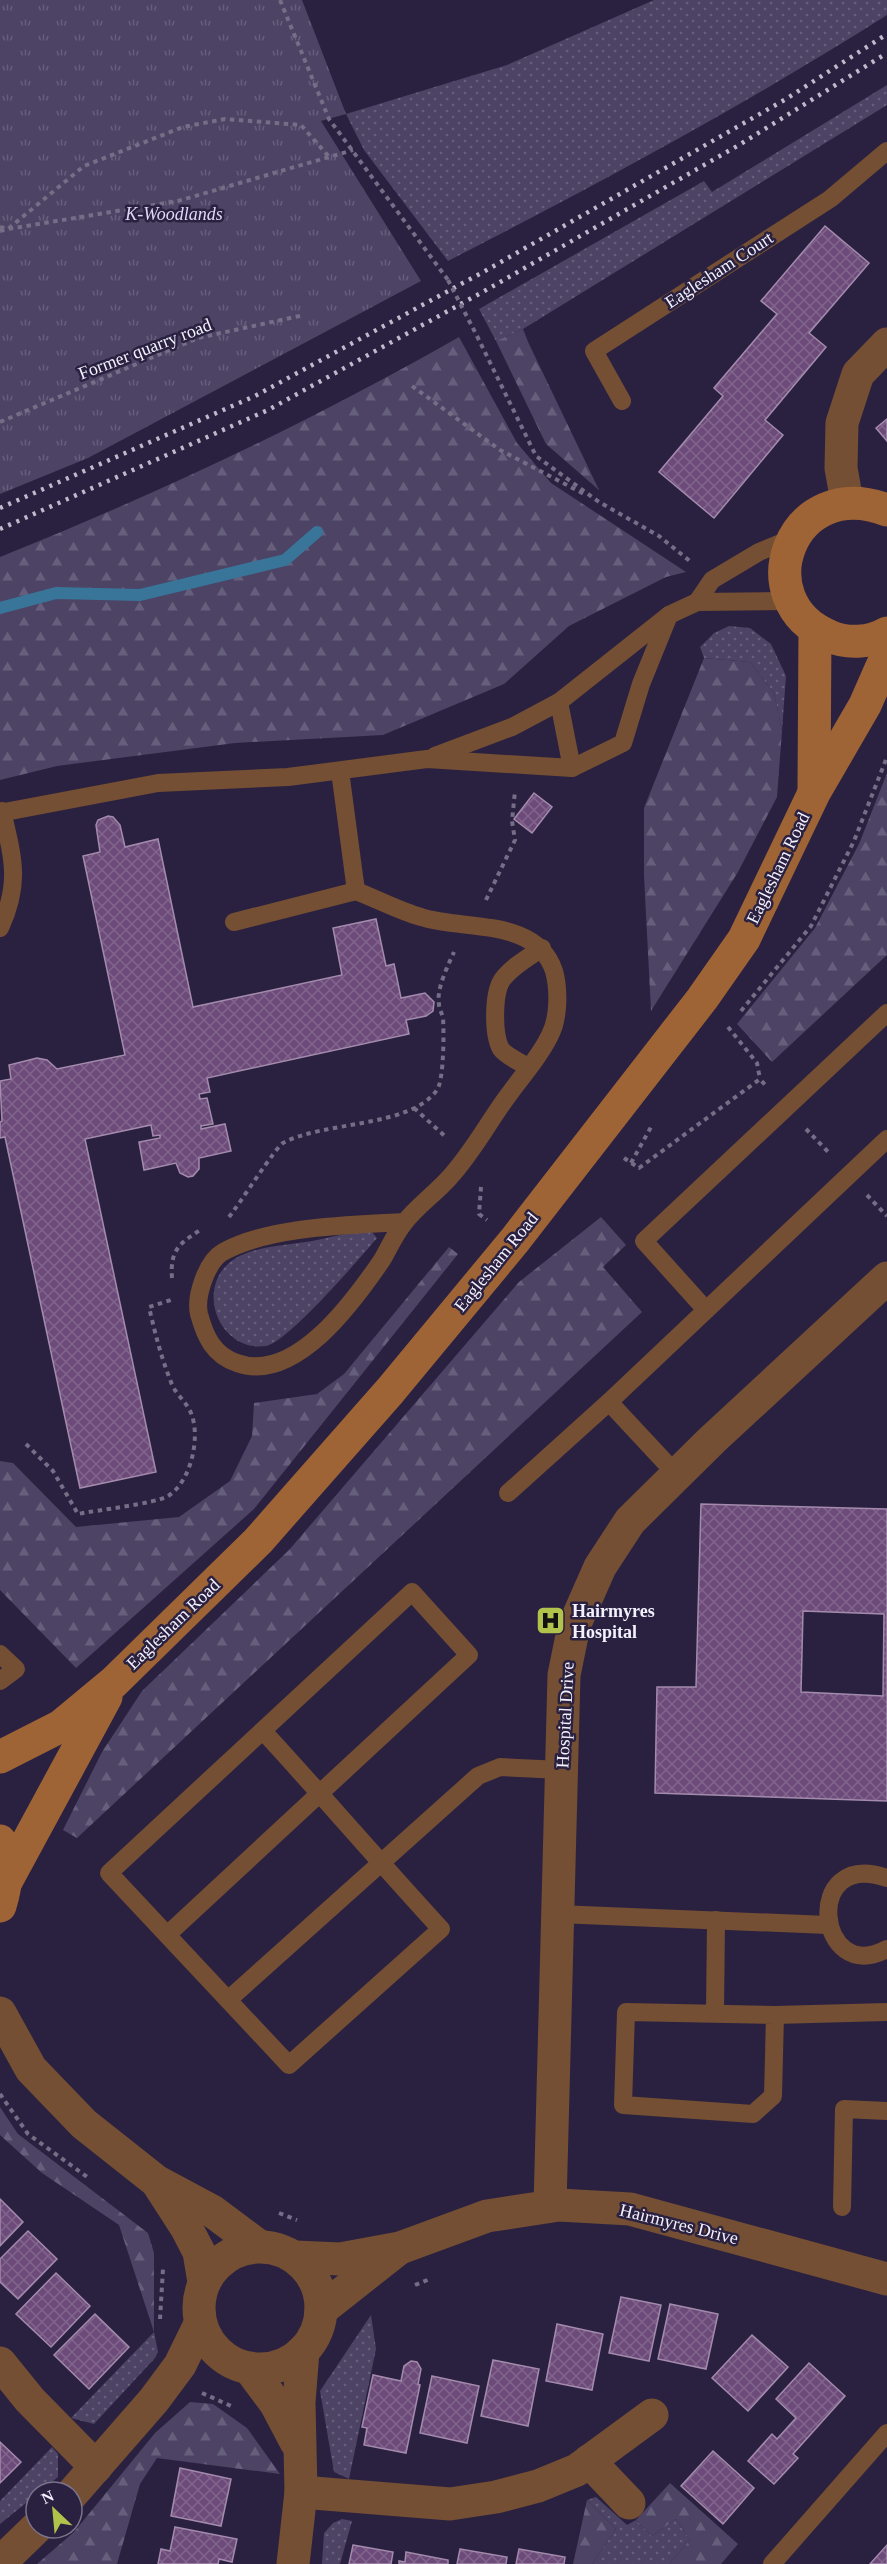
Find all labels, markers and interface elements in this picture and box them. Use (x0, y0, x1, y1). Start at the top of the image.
park label: K-Woodlands (124, 204, 223, 224)
street label: Eaglesham Court (661, 228, 777, 312)
street label: Former quarry road (76, 314, 214, 384)
street label: Eaglesham Road (742, 809, 814, 927)
street label: Eaglesham Road (450, 1209, 542, 1315)
street label: Eaglesham Road (122, 1575, 224, 1673)
place label: Hairmyres Hospital (572, 1601, 655, 1642)
hospital icon: Hairmyres Hospital (535, 1605, 567, 1637)
street label: Hospital Drive (552, 1661, 578, 1769)
street label: Hairmyres Drive (618, 2200, 740, 2248)
north arrow (24, 2480, 84, 2540)
text: N (39, 2487, 57, 2507)

